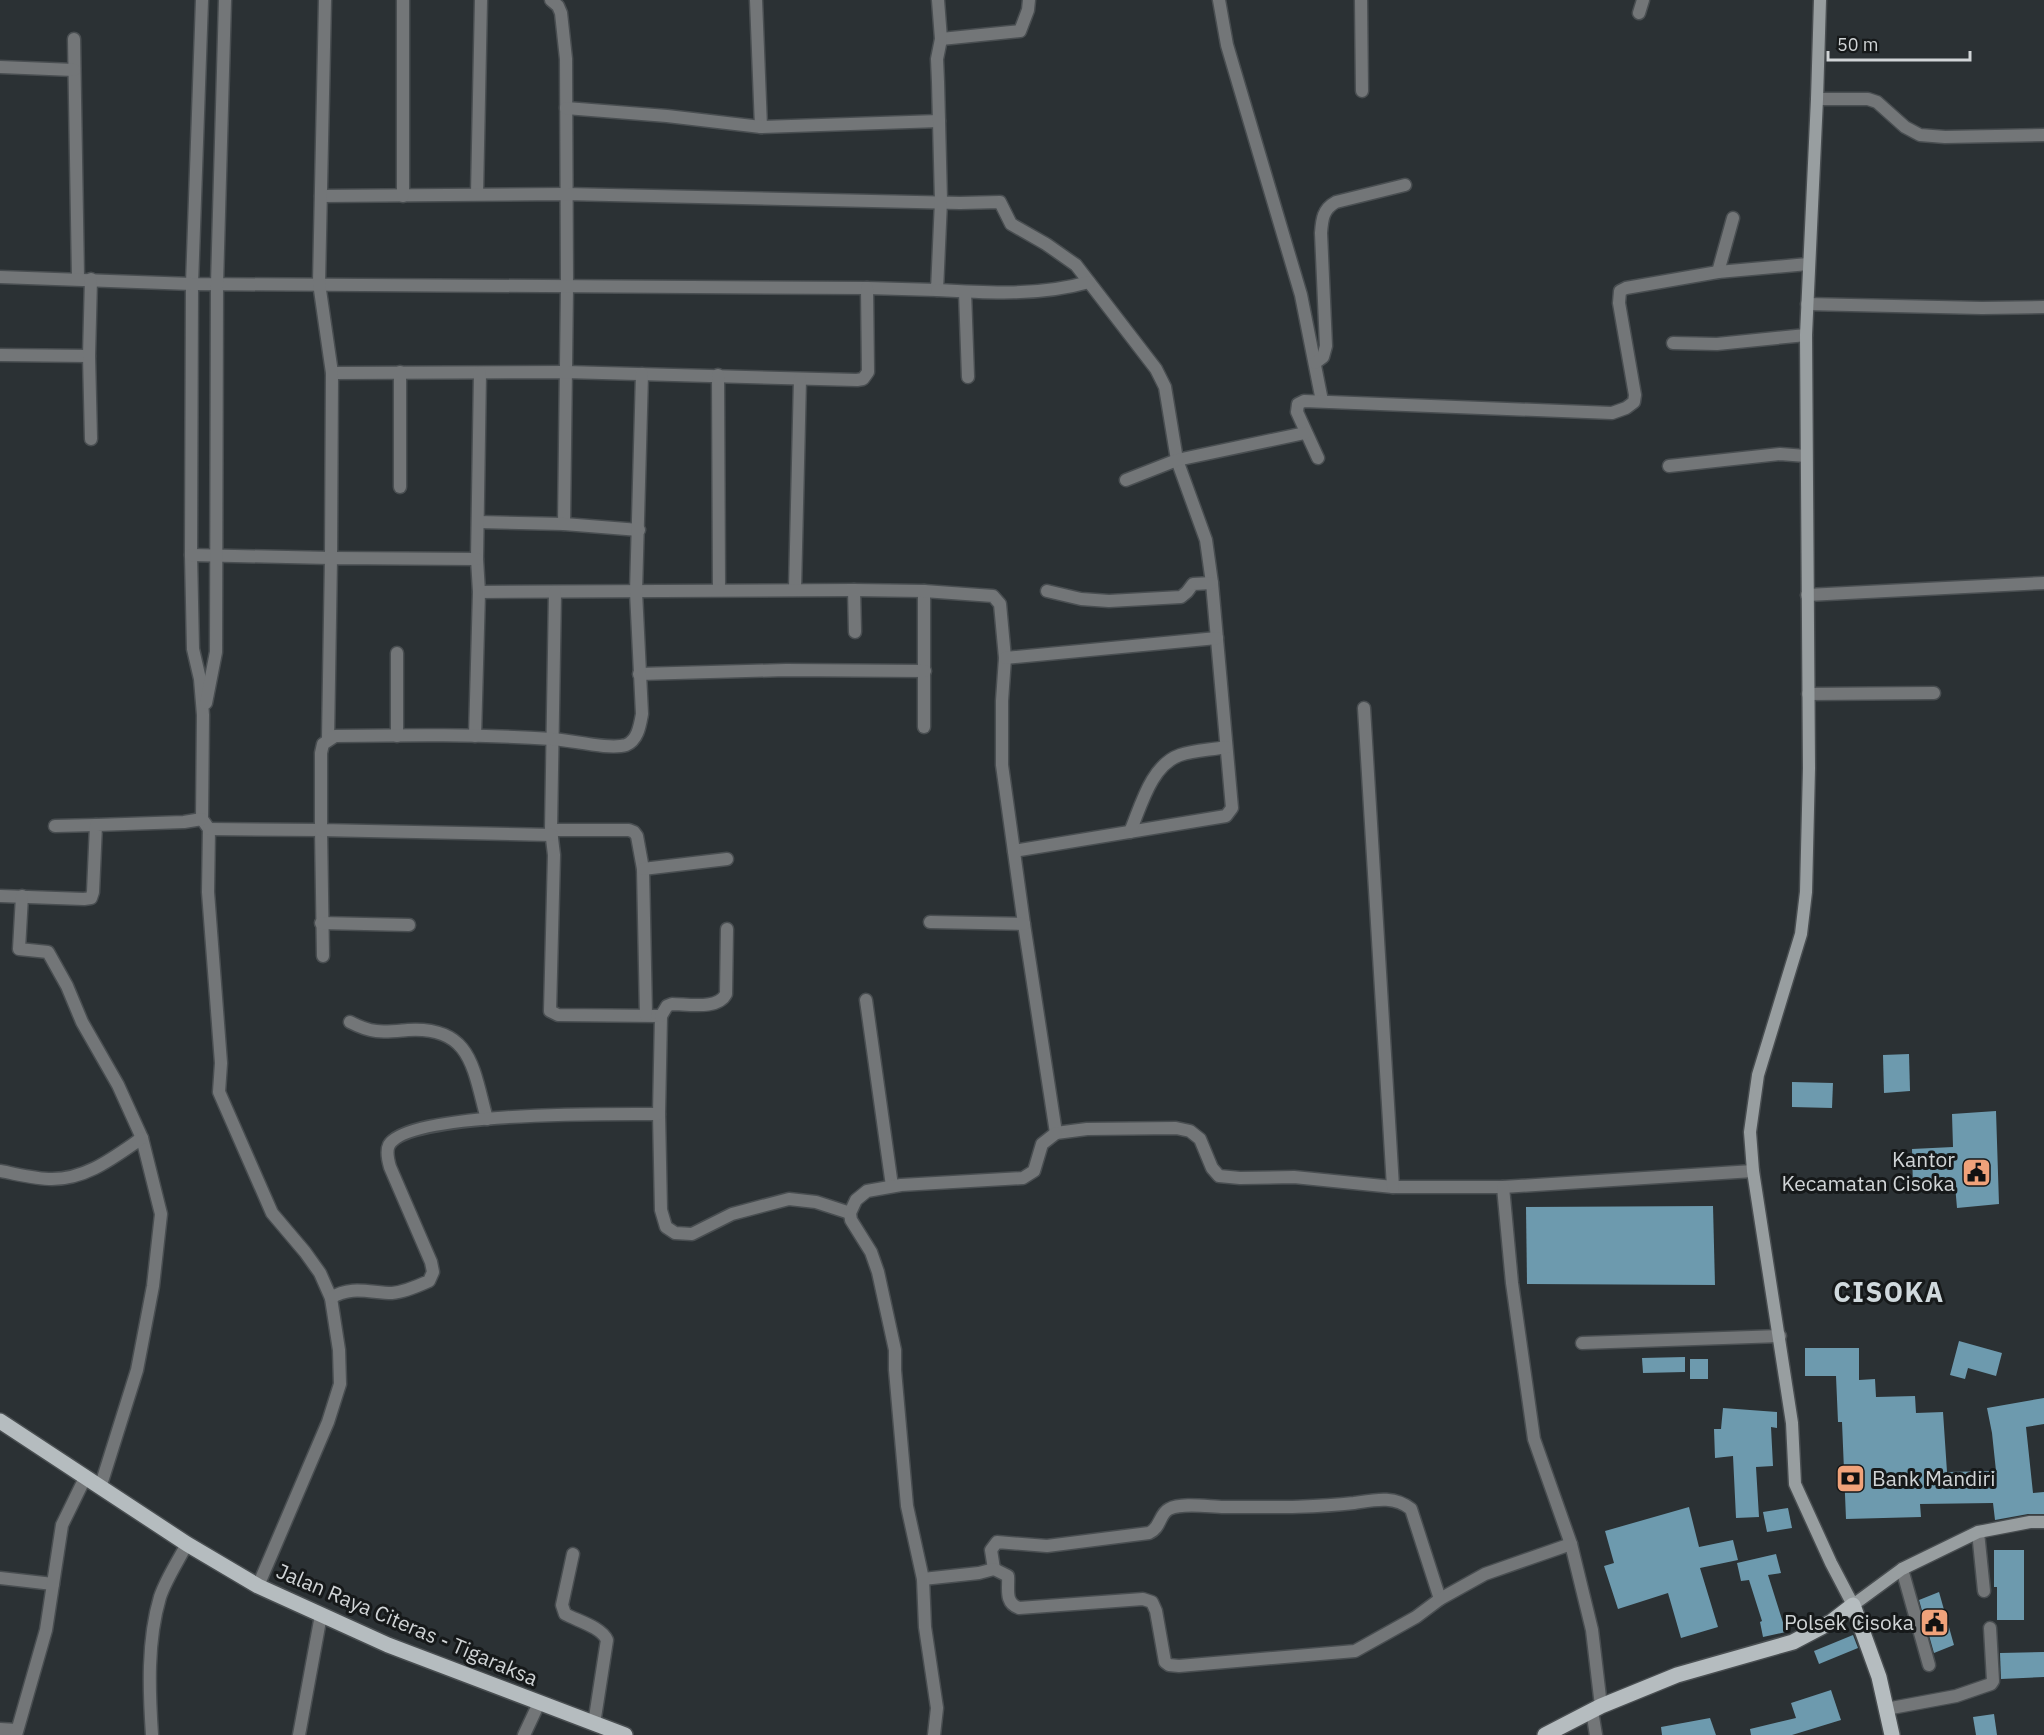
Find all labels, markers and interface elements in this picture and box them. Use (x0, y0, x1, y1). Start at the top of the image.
scale bar (1828, 24, 1970, 62)
text: 50 m (1837, 33, 1879, 56)
place label: Kantor Kecamatan Cisoka (1781, 1145, 1955, 1197)
public building icon: Kantor Kecamatan Cisoka (1960, 1156, 1992, 1188)
district label: CISOKA (1833, 1274, 1945, 1309)
bank icon: Bank Mandiri (1835, 1463, 1867, 1495)
place label: Bank Mandiri (1872, 1464, 1995, 1492)
street label: Jalan Raya Citeras - Tigaraksa (272, 1556, 542, 1692)
public building icon: Polsek Cisoka (1919, 1607, 1951, 1639)
place label: Polsek Cisoka (1784, 1608, 1914, 1636)

